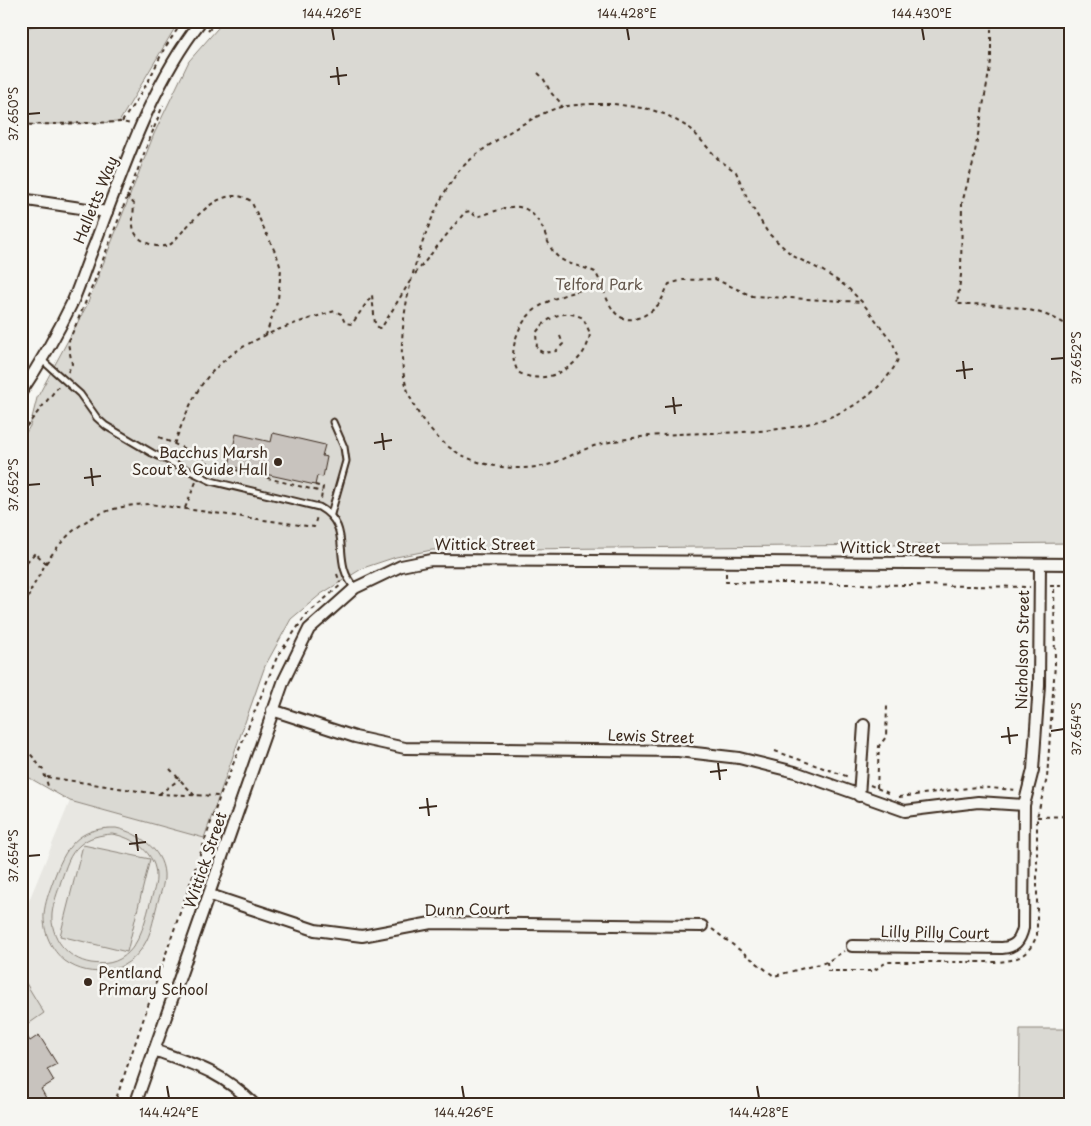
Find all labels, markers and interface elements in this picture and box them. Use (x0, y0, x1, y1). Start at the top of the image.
text: 144.426°E (302, 4, 362, 22)
text: 144.428°E (597, 4, 657, 22)
text: 144.430°E (892, 4, 952, 22)
text: 37.650°S (4, 87, 22, 141)
street label: Halletts Way (67, 152, 123, 247)
park label: Telford Park (555, 272, 643, 295)
text: 37.652°S (1067, 331, 1085, 385)
place label: Bacchus Marsh Scout & Guide Hall (132, 440, 268, 480)
marker: Bacchus Marsh Scout & Guide Hall (272, 456, 284, 468)
text: 37.652°S (4, 458, 22, 512)
street label: Wittick Street (435, 532, 535, 555)
street label: Wittick Street (840, 535, 940, 558)
street label: Nicholson Street (1009, 590, 1034, 710)
text: 37.654°S (1067, 702, 1085, 756)
street label: Lewis Street (607, 722, 695, 749)
street label: Wittick Street (177, 808, 232, 911)
text: 37.654°S (4, 829, 22, 883)
street label: Dunn Court (424, 896, 510, 921)
street label: Lilly Pilly Court (880, 919, 990, 944)
place label: Pentland Primary School (98, 960, 208, 1000)
marker: Pentland Primary School (82, 976, 94, 988)
text: 144.424°E (139, 1103, 199, 1121)
text: 144.426°E (434, 1103, 494, 1121)
text: 144.428°E (729, 1103, 789, 1121)

